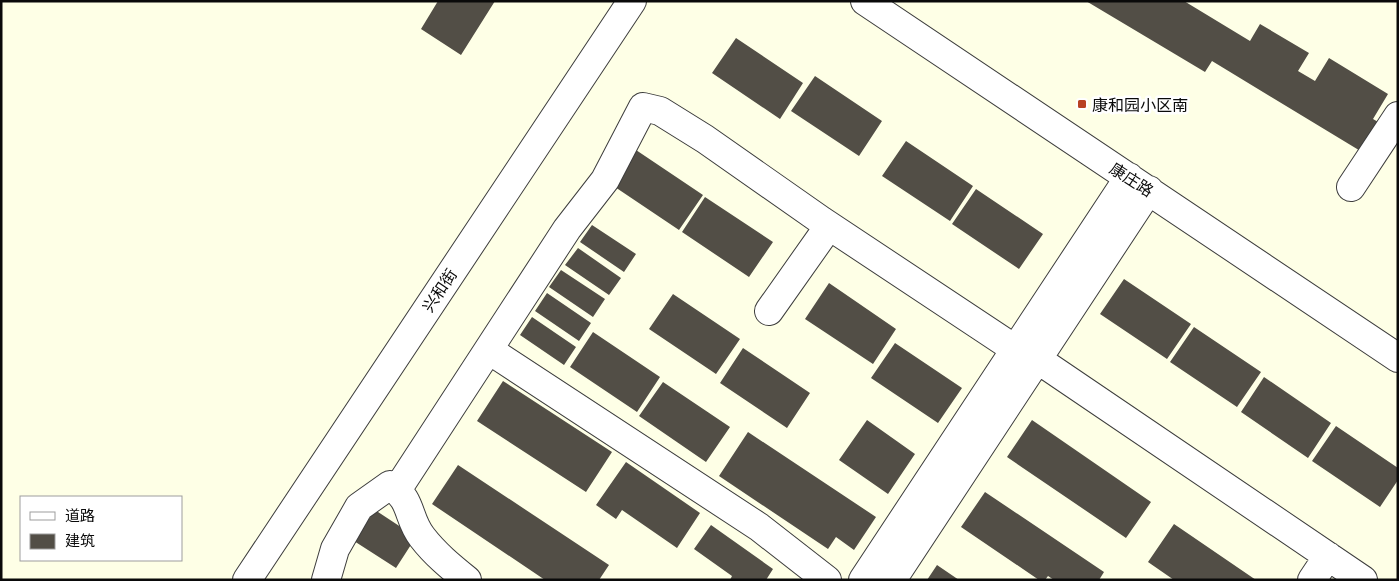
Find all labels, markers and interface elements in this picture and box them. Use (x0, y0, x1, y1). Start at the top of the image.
place label: 康和园小区南 (1092, 94, 1188, 115)
marker: 康和园小区南 (1076, 98, 1088, 110)
street label: 康庄路 (1106, 157, 1158, 201)
street label: 兴和街 (417, 264, 461, 316)
legend (20, 496, 182, 561)
text: 道路 (65, 505, 95, 525)
text: 建筑 (65, 530, 95, 550)

